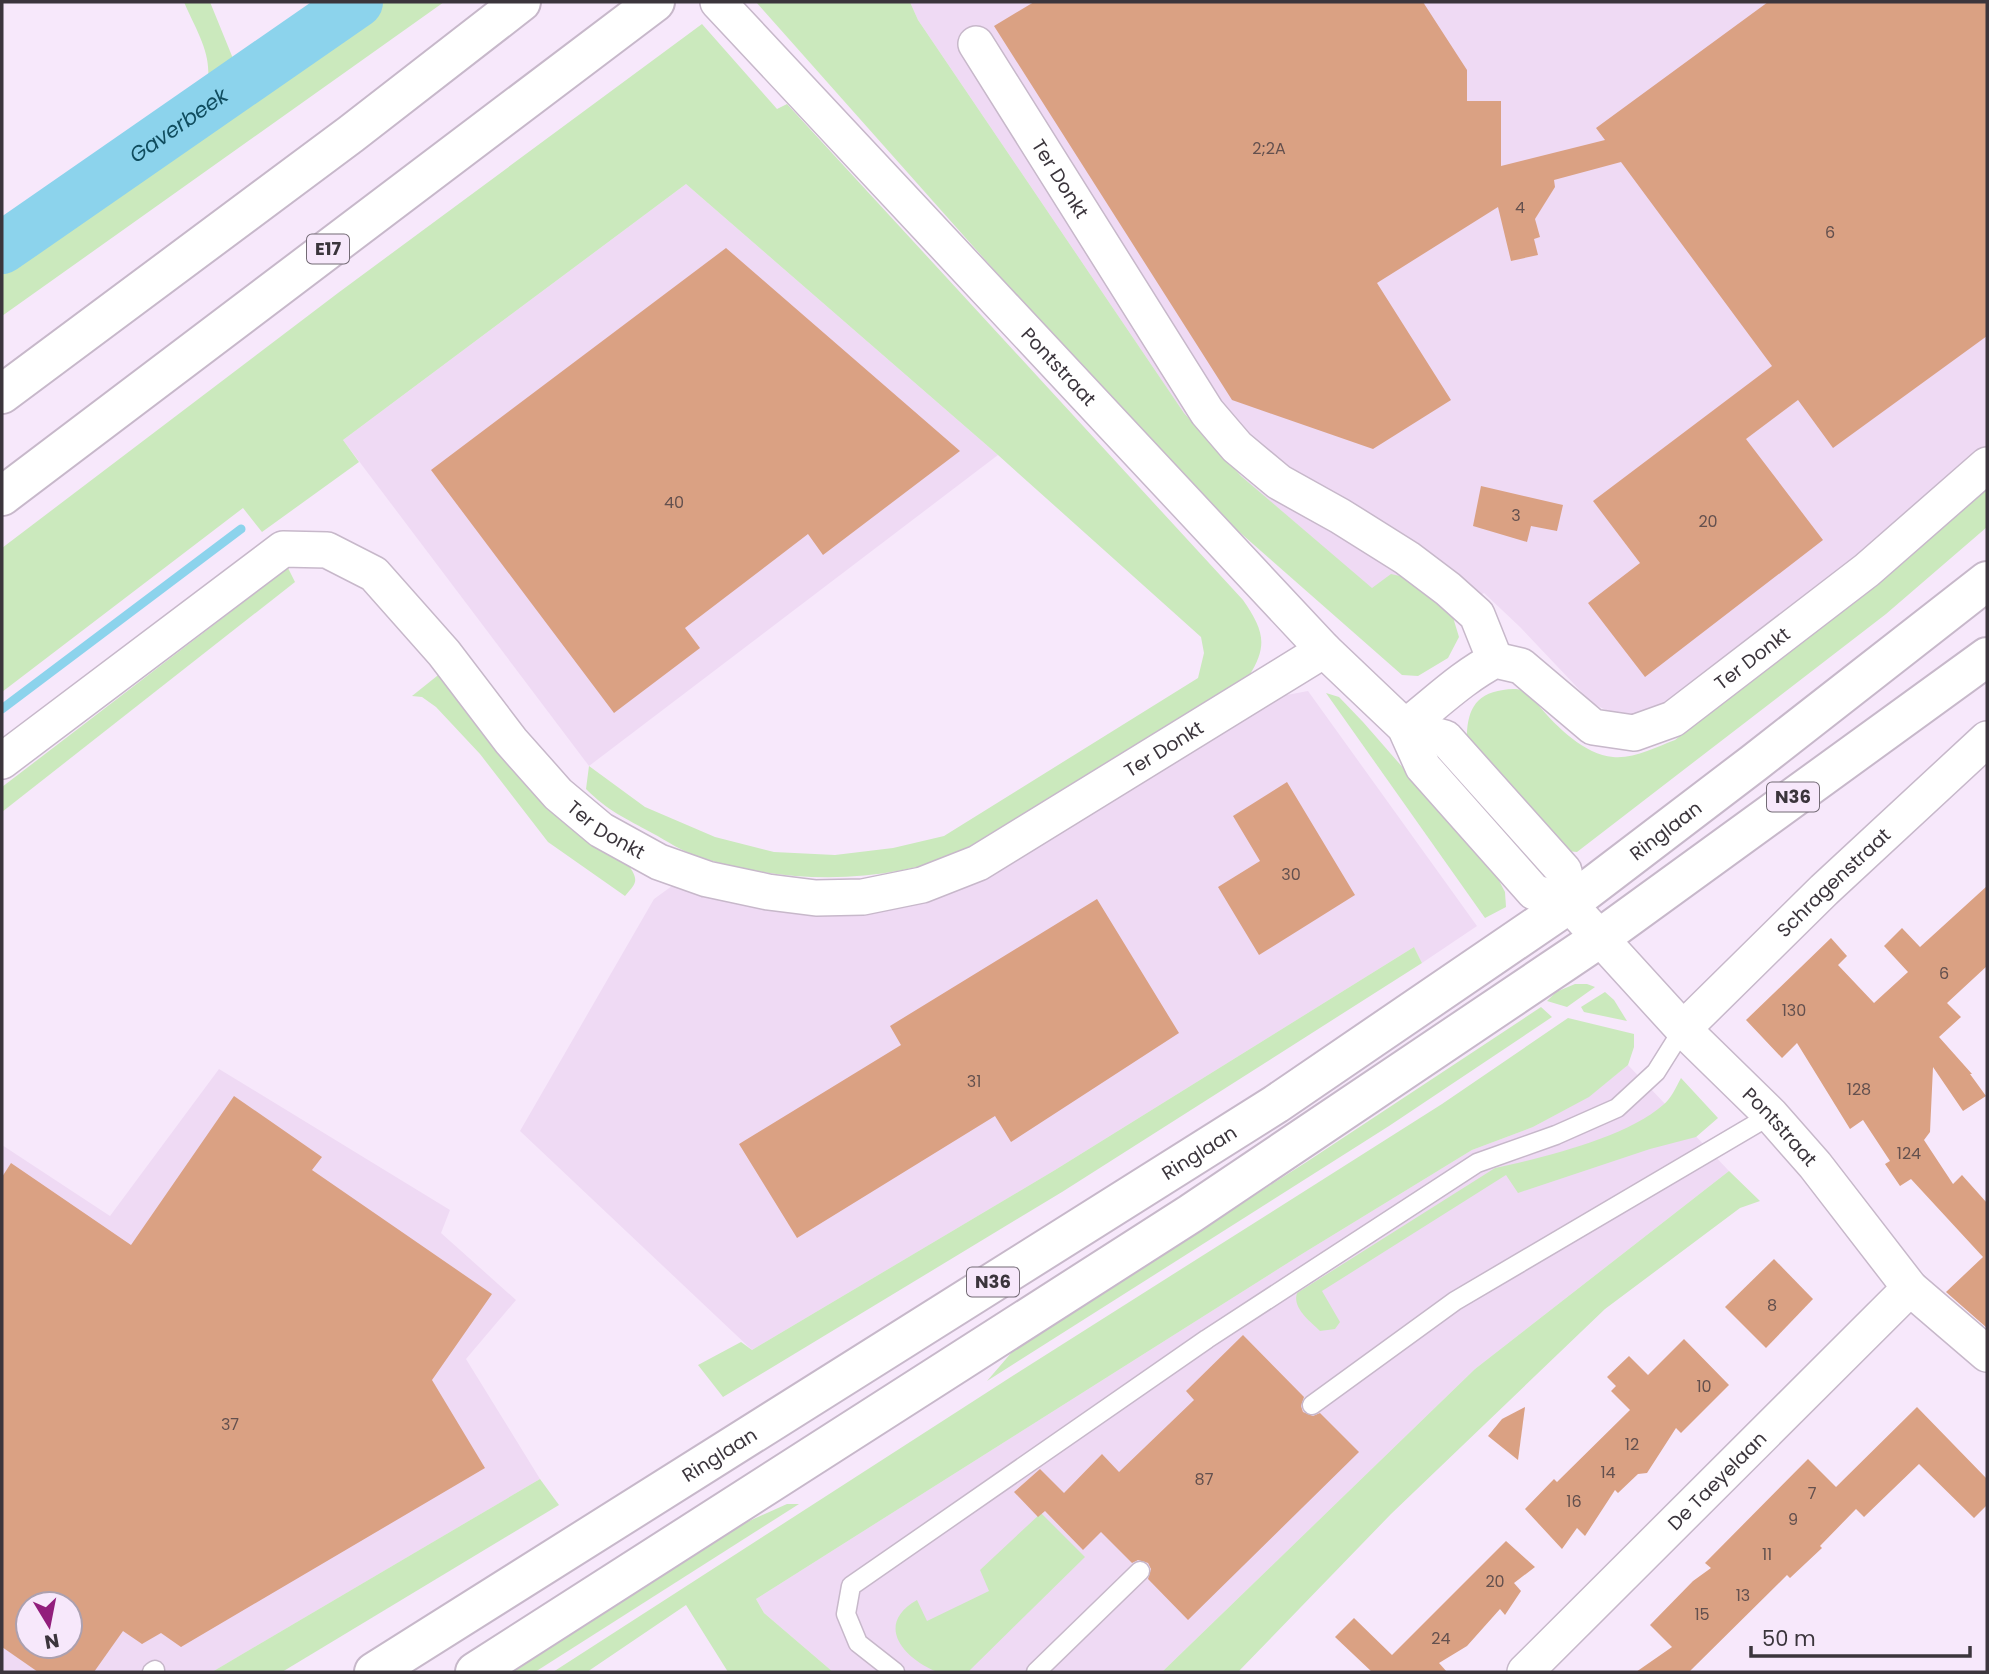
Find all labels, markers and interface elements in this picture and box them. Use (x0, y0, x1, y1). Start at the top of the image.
water label: Gaverbeek (123, 80, 235, 170)
street label: Ter Donkt (1025, 134, 1095, 224)
house number: 2;2A (1252, 137, 1286, 160)
house number: 4 (1515, 196, 1525, 219)
house number: 6 (1825, 221, 1835, 244)
road number: E17 (307, 234, 349, 264)
street label: Pontstraat (1015, 321, 1102, 412)
house number: 40 (664, 491, 684, 514)
house number: 3 (1511, 504, 1521, 527)
house number: 20 (1698, 510, 1718, 533)
street label: Ter Donkt (1709, 621, 1796, 696)
street label: Ter Donkt (1119, 714, 1209, 784)
road number: N36 (1767, 782, 1819, 812)
street label: Ter Donkt (561, 794, 650, 866)
street label: Ringlaan (1624, 795, 1707, 867)
street label: Schragenstraat (1771, 822, 1897, 944)
house number: 30 (1281, 863, 1301, 886)
house number: 6 (1939, 962, 1949, 985)
house number: 130 (1782, 999, 1806, 1022)
house number: 31 (967, 1070, 981, 1093)
house number: 128 (1847, 1078, 1871, 1101)
street label: Pontstraat (1736, 1081, 1823, 1173)
street label: Ringlaan (1157, 1119, 1242, 1187)
house number: 124 (1897, 1142, 1921, 1165)
road number: N36 (967, 1268, 1019, 1296)
house number: 8 (1767, 1294, 1777, 1317)
house number: 10 (1696, 1375, 1712, 1398)
house number: 37 (221, 1413, 239, 1436)
street label: Ringlaan (677, 1421, 762, 1489)
street label: De Taeyelaan (1662, 1425, 1773, 1537)
house number: 12 (1625, 1433, 1639, 1456)
house number: 14 (1600, 1461, 1616, 1484)
house number: 87 (1195, 1468, 1214, 1491)
house number: 7 (1808, 1482, 1817, 1505)
house number: 16 (1566, 1490, 1582, 1513)
house number: 9 (1788, 1508, 1798, 1531)
house number: 11 (1762, 1543, 1772, 1566)
house number: 20 (1485, 1570, 1505, 1593)
house number: 13 (1736, 1584, 1750, 1607)
north arrow (14, 1590, 84, 1660)
house number: 15 (1694, 1603, 1710, 1626)
scale bar (1751, 1614, 1970, 1658)
text: 50 m (1762, 1624, 1816, 1653)
text: N (42, 1627, 61, 1656)
house number: 24 (1431, 1627, 1451, 1650)

